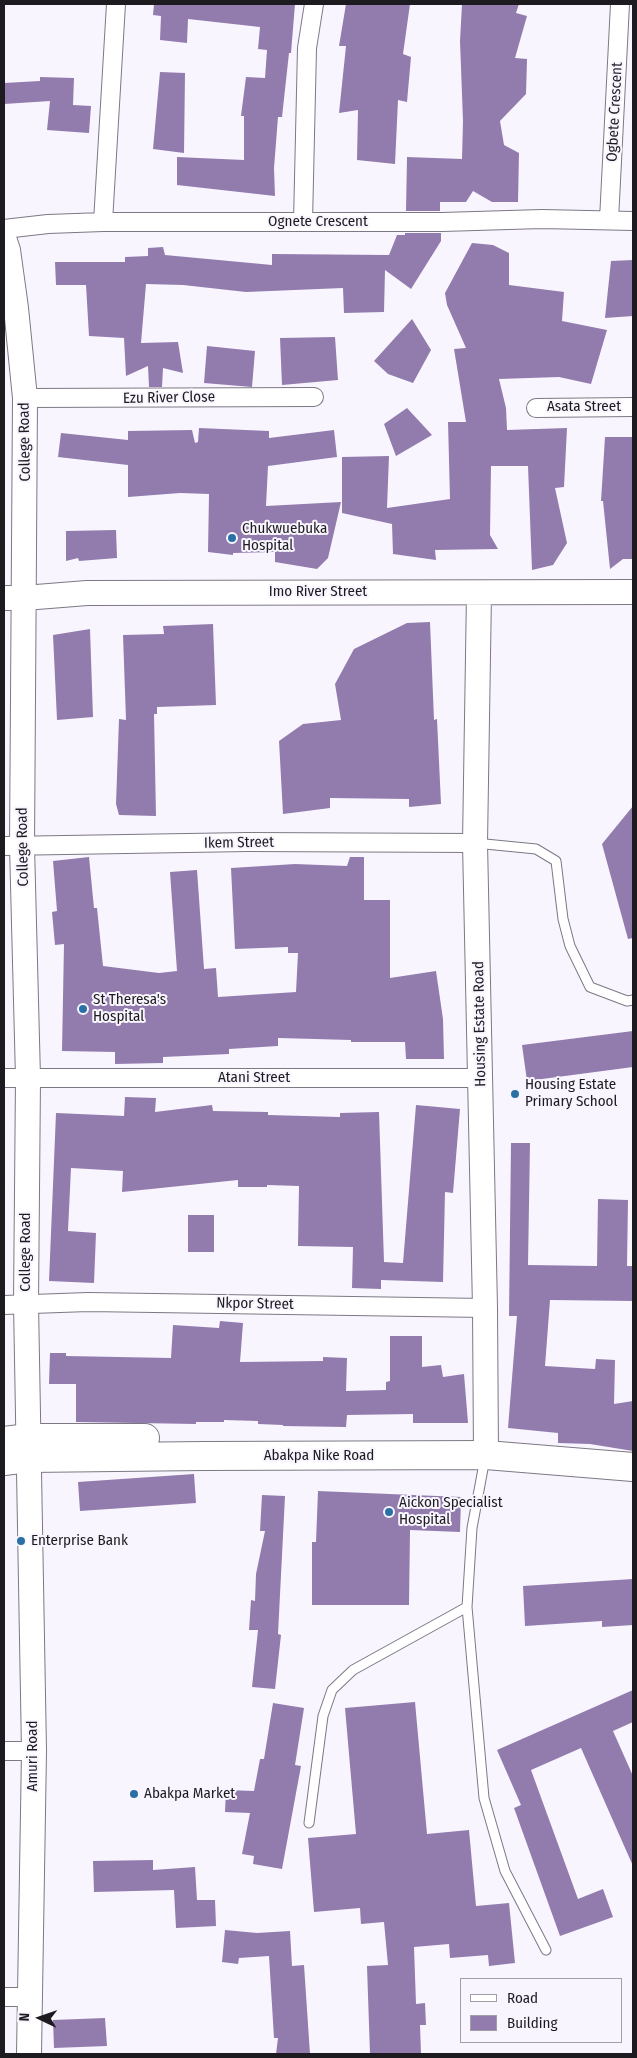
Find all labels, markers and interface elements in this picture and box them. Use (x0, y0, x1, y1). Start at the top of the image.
street label: Ogbete Crescent (603, 62, 627, 162)
street label: Ognete Crescent (268, 213, 368, 231)
street label: Ezu River Close (123, 388, 215, 408)
street label: Asata Street (547, 398, 621, 416)
street label: College Road (15, 402, 35, 482)
place label: Chukwuebuka Hospital (242, 520, 327, 555)
marker: Chukwuebuka Hospital (226, 532, 238, 544)
street label: Imo River Street (269, 583, 367, 601)
street label: College Road (13, 807, 33, 887)
street label: Ikem Street (204, 833, 274, 853)
street label: Housing Estate Road (470, 961, 490, 1087)
place label: St Theresa's Hospital (93, 991, 166, 1026)
marker: St Theresa's Hospital (77, 1003, 89, 1015)
street label: Atani Street (218, 1069, 290, 1087)
place label: Housing Estate Primary School (525, 1076, 617, 1111)
marker: Housing Estate Primary School (509, 1088, 521, 1100)
street label: College Road (17, 1212, 35, 1292)
street label: Nkpor Street (216, 1294, 294, 1314)
street label: Abakpa Nike Road (264, 1447, 374, 1465)
place label: Aickon Specialist Hospital (399, 1494, 503, 1529)
marker: Aickon Specialist Hospital (383, 1506, 395, 1518)
place label: Enterprise Bank (31, 1532, 128, 1550)
marker: Enterprise Bank (15, 1535, 27, 1547)
street label: Amuri Road (24, 1721, 42, 1791)
place label: Abakpa Market (144, 1785, 235, 1803)
marker: Abakpa Market (128, 1788, 140, 1800)
legend (460, 1978, 622, 2043)
text: Road (507, 1989, 538, 2007)
north arrow (15, 1993, 65, 2043)
text: N (16, 2013, 33, 2022)
text: Building (507, 2014, 558, 2032)

